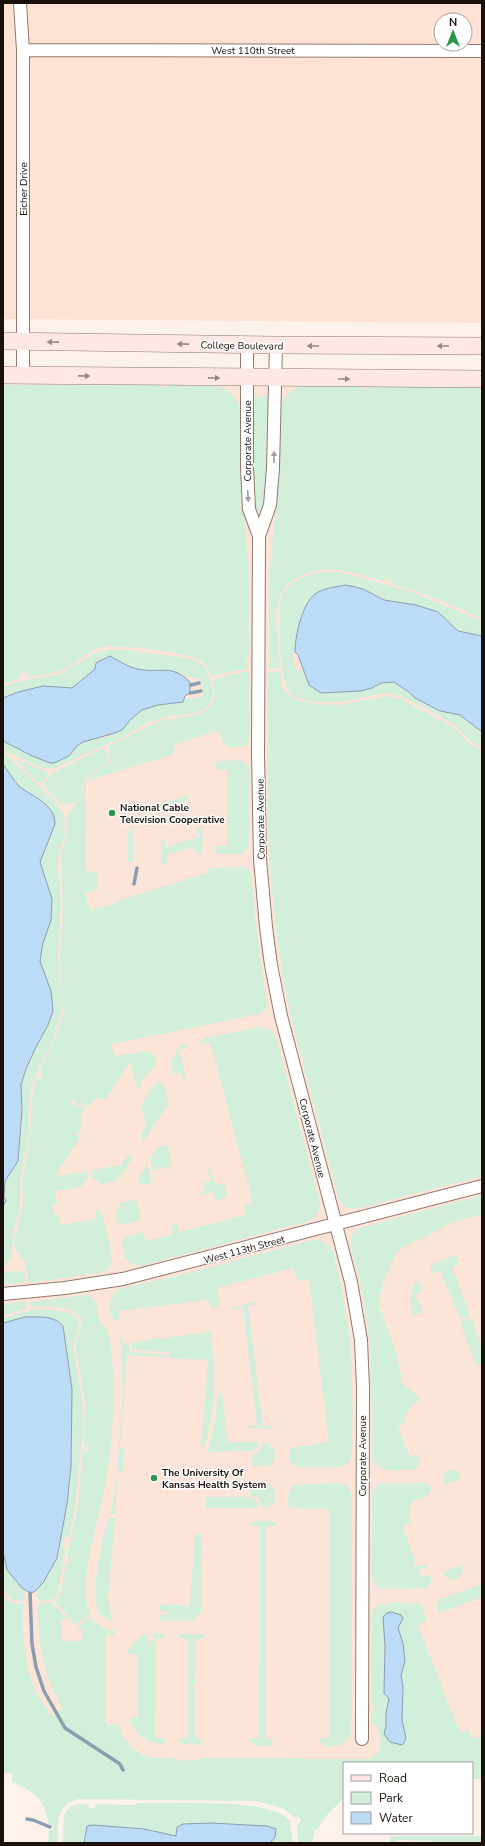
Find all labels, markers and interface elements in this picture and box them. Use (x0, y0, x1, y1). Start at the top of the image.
north arrow (433, 12, 473, 52)
text: N (449, 15, 457, 30)
street label: West 110th Street (211, 44, 295, 58)
street label: Eicher Drive (17, 162, 31, 216)
street label: College Boulevard (201, 338, 284, 354)
one-way arrow (46, 339, 59, 345)
one-way arrow (176, 341, 189, 347)
one-way arrow (307, 342, 319, 349)
one-way arrow (436, 343, 449, 349)
one-way arrow (78, 373, 91, 379)
one-way arrow (208, 375, 221, 381)
one-way arrow (338, 376, 351, 382)
street label: Corporate Avenue (241, 400, 255, 482)
one-way arrow (271, 450, 277, 463)
one-way arrow (245, 490, 252, 502)
street label: Corporate Avenue (253, 778, 269, 860)
place label: National Cable Television Cooperative (120, 801, 225, 827)
marker: National Cable Television Cooperative (107, 808, 117, 818)
street label: Corporate Avenue (295, 1097, 329, 1179)
street label: West 113th Street (202, 1232, 287, 1268)
street label: Corporate Avenue (356, 1415, 370, 1497)
place label: The University Of Kansas Health System (162, 1466, 266, 1492)
marker: The University Of Kansas Health System (149, 1473, 159, 1483)
legend (343, 1762, 473, 1834)
text: Road (379, 1770, 407, 1786)
text: Park (379, 1790, 404, 1806)
text: Water (379, 1810, 413, 1826)

